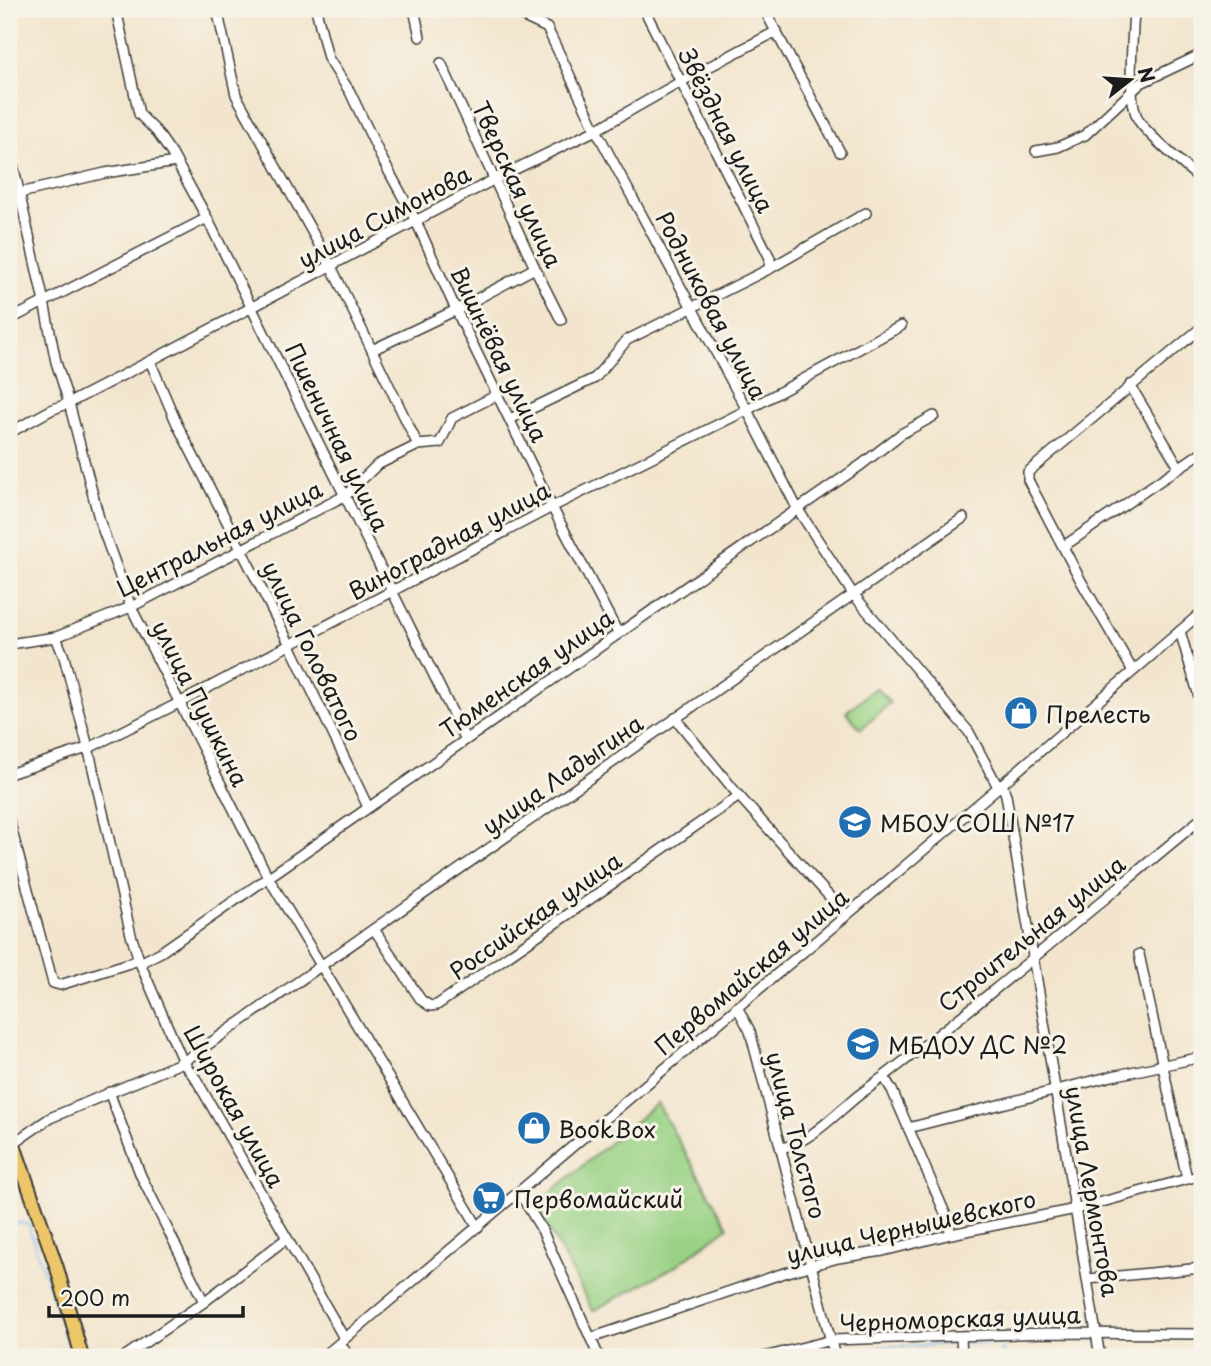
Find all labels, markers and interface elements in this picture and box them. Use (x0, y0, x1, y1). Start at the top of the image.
street label: Звёздная улица (670, 41, 784, 219)
north arrow (1096, 46, 1166, 116)
text: N (1132, 63, 1163, 86)
street label: Тверская улица (464, 95, 572, 274)
street label: улица Симонова (291, 155, 477, 276)
street label: Родниковая улица (647, 204, 777, 406)
street label: Вишнёвая улица (442, 260, 558, 448)
street label: Пшеничная улица (277, 337, 399, 538)
street label: Центральная улица (110, 471, 328, 605)
street label: Виноградная улица (342, 472, 557, 608)
street label: улица Головатого (254, 555, 372, 747)
street label: Тюменская улица (432, 599, 621, 746)
street label: улица Пушкина (144, 614, 258, 793)
shop icon: Прелесть (1002, 694, 1040, 732)
place label: Прелесть (1046, 696, 1151, 731)
street label: улица Ладыгина (474, 705, 650, 843)
school or university icon: МБОУ СОШ №17 (836, 803, 874, 841)
place label: МБОУ СОШ №17 (880, 805, 1075, 840)
street label: Российская улица (442, 842, 629, 988)
street label: Строительная улица (930, 846, 1133, 1020)
street label: Первомайская улица (646, 879, 856, 1063)
street label: Широкая улица (176, 1018, 294, 1194)
school or university icon: МБДОУ ДС №2 (844, 1025, 882, 1063)
place label: МБДОУ ДС №2 (888, 1027, 1067, 1062)
street label: улица Толстого (758, 1047, 836, 1223)
street label: улица Лермонтова (1057, 1083, 1129, 1300)
shop icon: BookBox (515, 1109, 553, 1147)
place label: BookBox (558, 1111, 656, 1146)
supermarket icon: Первомайский (470, 1179, 508, 1217)
street label: улица Чернышевского (783, 1180, 1039, 1272)
place label: Первомайский (514, 1181, 683, 1216)
scale bar (49, 1275, 243, 1319)
text: 200 m (60, 1281, 130, 1313)
street label: Черноморская улица (839, 1296, 1082, 1340)

